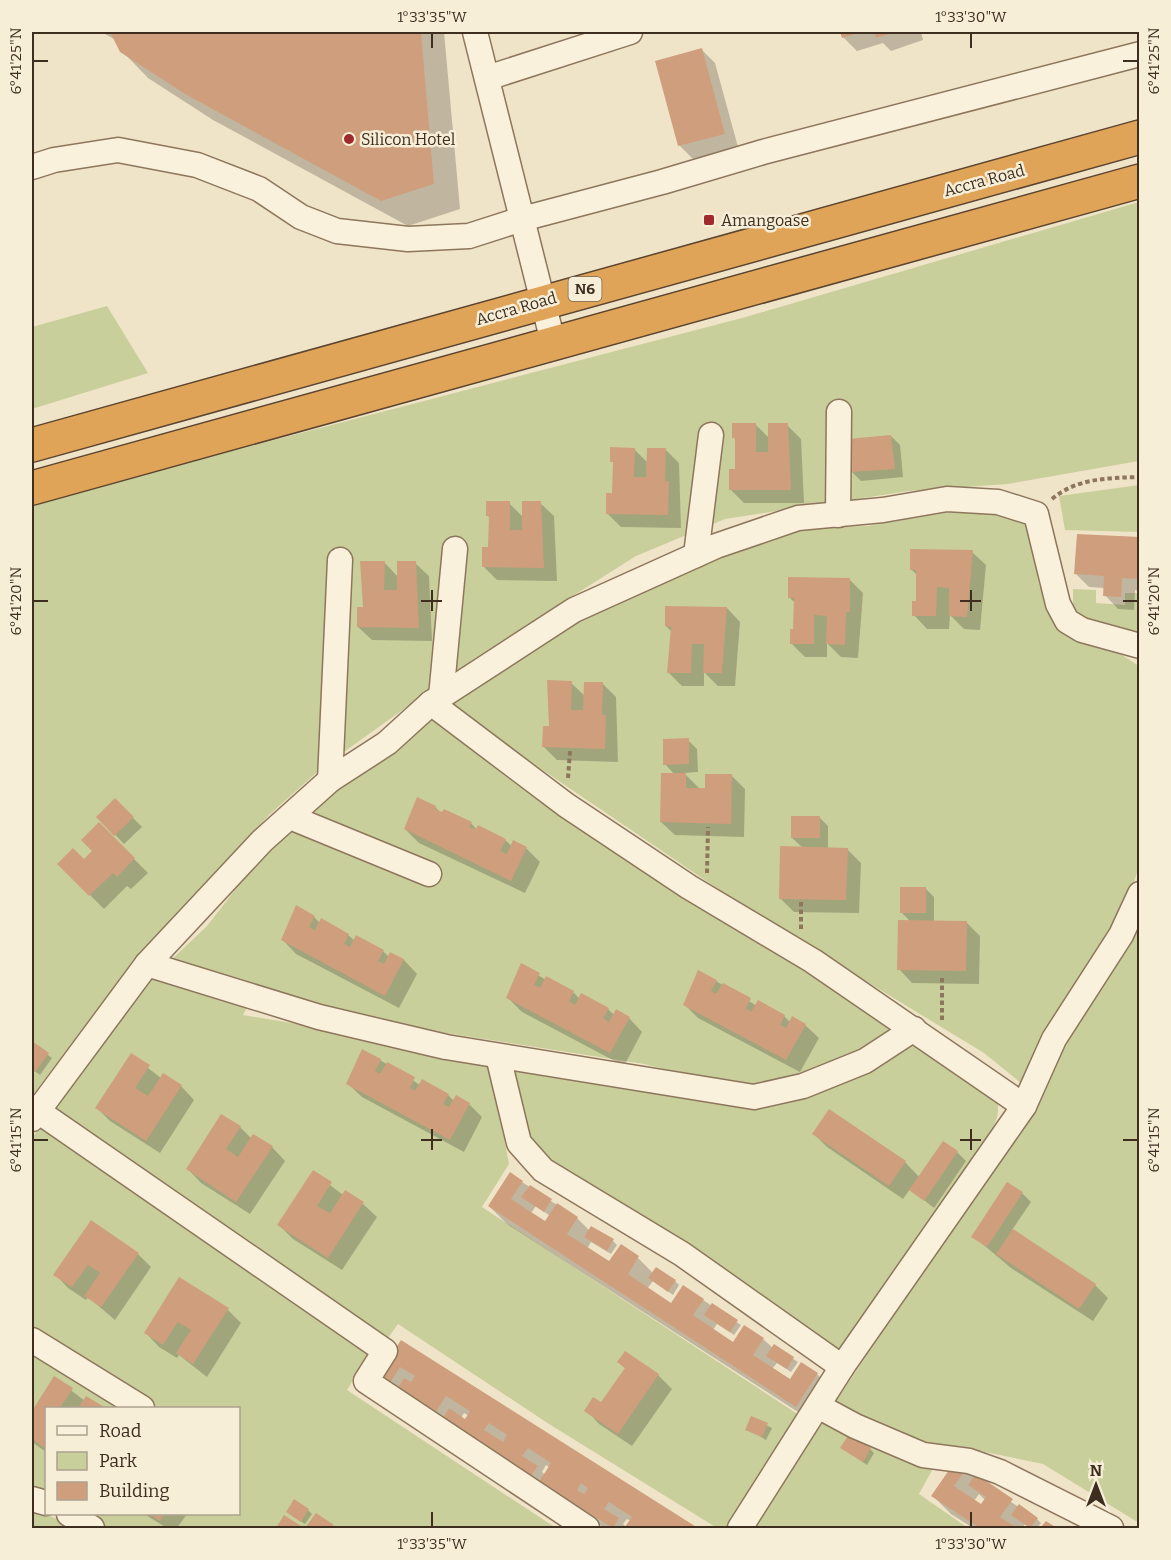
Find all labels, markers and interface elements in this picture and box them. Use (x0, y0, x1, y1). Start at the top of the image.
text: 1°33'35"W (397, 8, 467, 26)
text: 1°33'30"W (935, 8, 1007, 26)
text: 6°41'25"N (7, 27, 25, 95)
text: 6°41'25"N (1145, 27, 1163, 95)
place label: Silicon Hotel (361, 130, 456, 149)
marker: Silicon Hotel (342, 132, 356, 146)
street label: Accra Road (942, 160, 1027, 200)
place label: Amangoase (721, 211, 809, 230)
marker: Amangoase (702, 213, 716, 227)
road number: N6 (568, 277, 602, 301)
street label: Accra Road (474, 288, 559, 329)
text: 6°41'20"N (7, 567, 25, 635)
text: 6°41'20"N (1145, 567, 1163, 635)
text: 6°41'15"N (7, 1107, 25, 1173)
text: 6°41'15"N (1145, 1107, 1163, 1173)
legend (45, 1407, 240, 1515)
text: Road (99, 1420, 142, 1442)
text: Park (99, 1450, 138, 1472)
north arrow (1066, 1455, 1126, 1515)
text: N (1090, 1461, 1102, 1480)
text: Building (99, 1480, 170, 1502)
text: 1°33'35"W (397, 1535, 467, 1553)
text: 1°33'30"W (935, 1535, 1007, 1553)

